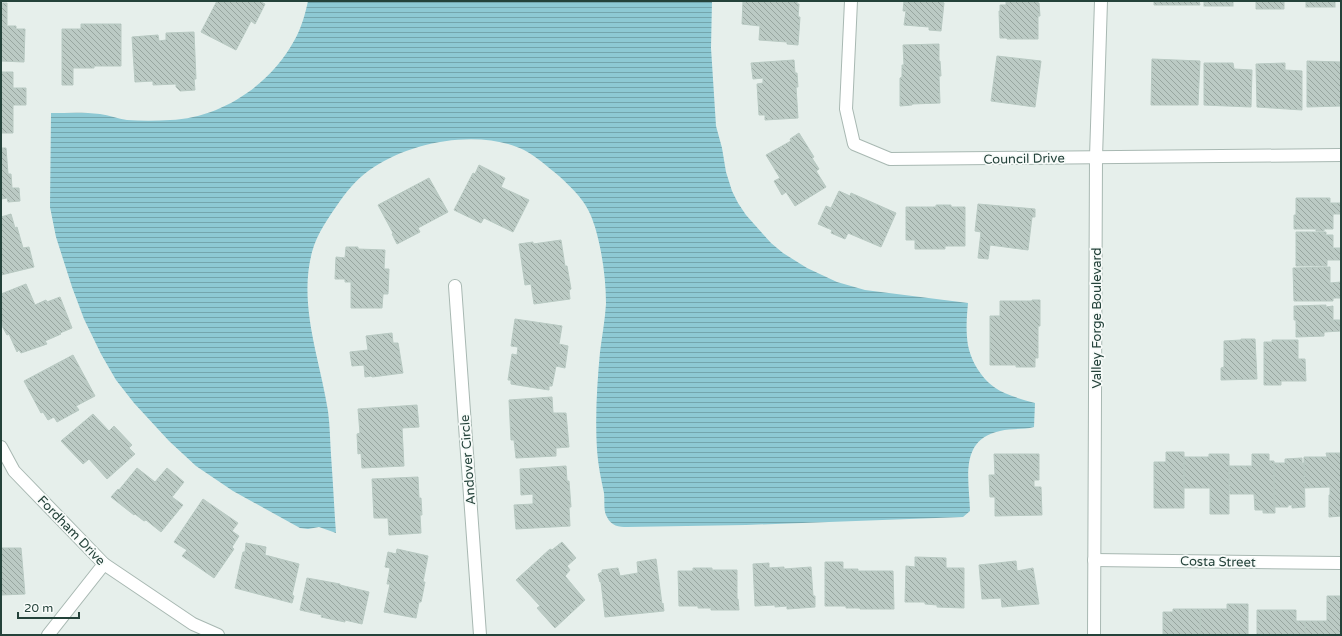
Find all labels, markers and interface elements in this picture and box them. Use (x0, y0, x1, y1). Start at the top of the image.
street label: Council Drive (983, 150, 1065, 168)
street label: Valley Forge Boulevard (1089, 247, 1105, 389)
street label: Andover Circle (457, 414, 479, 506)
street label: Fordham Drive (34, 492, 109, 569)
street label: Costa Street (1180, 553, 1256, 571)
scale bar (18, 594, 79, 620)
text: 20 m (24, 601, 53, 615)

